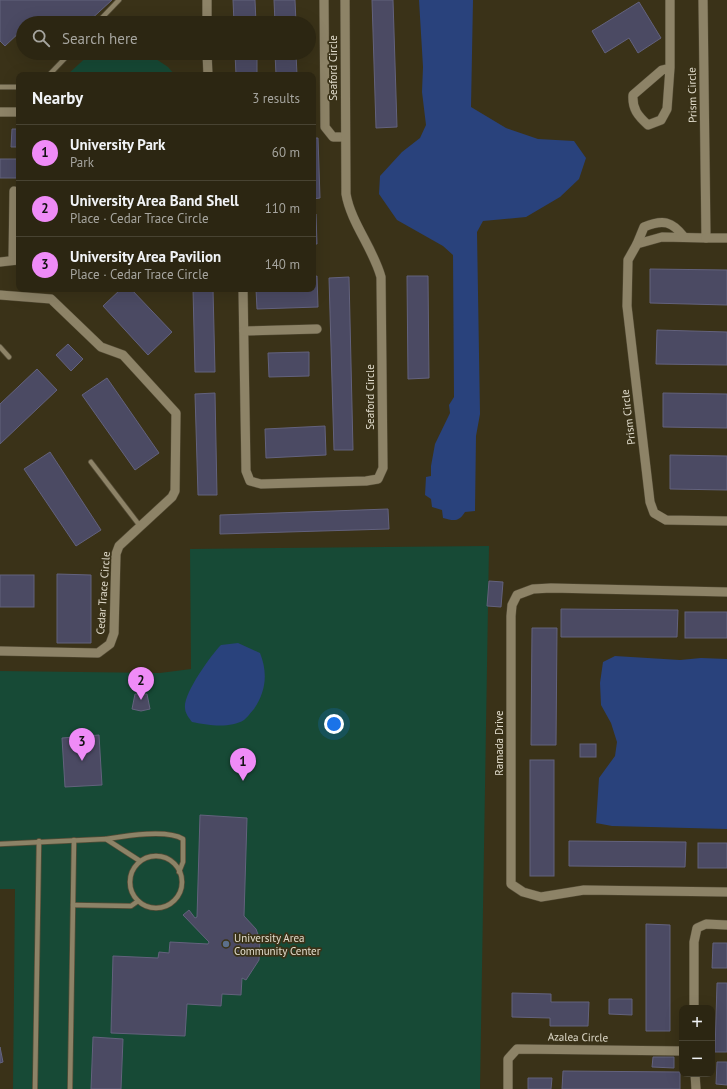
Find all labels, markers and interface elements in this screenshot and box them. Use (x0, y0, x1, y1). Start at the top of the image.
search box (16, 16, 316, 60)
icon: search (30, 27, 52, 49)
text: Search here (62, 29, 138, 48)
street label: Seaford Circle (326, 35, 340, 101)
street label: Prism Circle (685, 67, 699, 123)
text: Nearby (32, 87, 83, 109)
text: 3 results (252, 90, 300, 107)
text: University Park (70, 135, 165, 154)
text: 1 (41, 144, 49, 161)
text: 60 m (272, 144, 300, 161)
text: Park (70, 154, 94, 171)
text: University Area Band Shell (70, 191, 239, 210)
text: 2 (41, 200, 49, 217)
text: 110 m (265, 200, 300, 217)
text: Place · Cedar Trace Circle (70, 210, 209, 227)
text: University Area Pavilion (70, 247, 221, 266)
text: 3 (41, 256, 49, 273)
text: 140 m (265, 256, 300, 273)
text: Place · Cedar Trace Circle (70, 266, 209, 283)
street label: Seaford Circle (363, 364, 377, 430)
street label: Prism Circle (618, 388, 638, 445)
street label: Cedar Trace Circle (93, 551, 113, 635)
pin: 2 (128, 667, 154, 700)
street label: Ramada Drive (492, 710, 506, 776)
your location (324, 714, 344, 734)
pin: 3 (69, 728, 95, 761)
pin: 1 (230, 748, 256, 781)
place label: University Area Community Center (234, 931, 321, 958)
marker: University Area Community Center (221, 939, 231, 949)
map controls (679, 1005, 715, 1077)
button: + (679, 1005, 715, 1041)
street label: Azalea Circle (548, 1029, 609, 1045)
button: − (679, 1041, 715, 1077)

